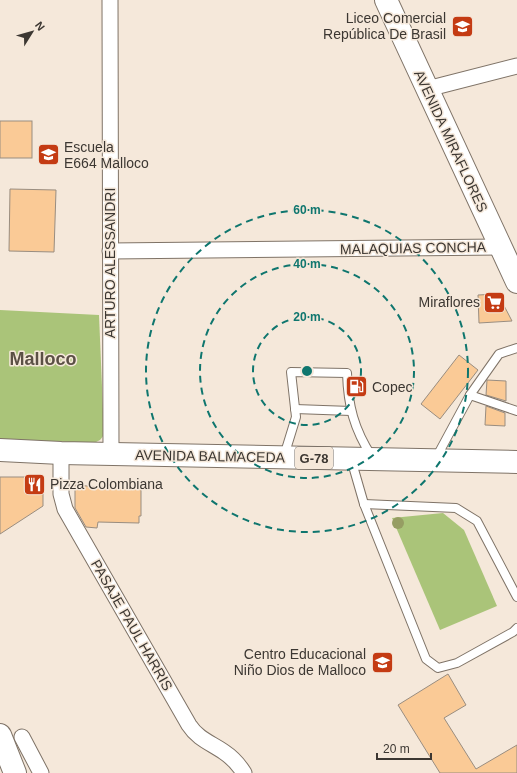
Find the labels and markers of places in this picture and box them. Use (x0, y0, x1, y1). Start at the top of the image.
place label: Liceo Comercial República De Brasil (323, 10, 446, 42)
school or university icon: Liceo Comercial República De Brasil (449, 13, 475, 39)
place label: Escuela E664 Malloco (64, 139, 149, 171)
school or university icon: Escuela E664 Malloco (35, 142, 61, 168)
supermarket icon: Miraflores (482, 289, 508, 315)
place label: Miraflores (419, 294, 480, 310)
centre of rings (300, 364, 314, 378)
fuel station icon: Copec (344, 374, 370, 400)
place label: Copec (372, 379, 412, 395)
restaurant icon: Pizza Colombiana (22, 471, 48, 497)
place label: Pizza Colombiana (50, 476, 163, 492)
place label: Centro Educacional Niño Dios de Malloco (234, 646, 366, 678)
school or university icon: Centro Educacional Niño Dios de Malloco (369, 649, 395, 675)

